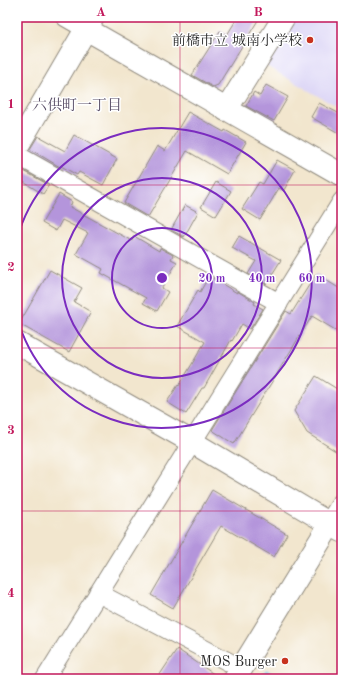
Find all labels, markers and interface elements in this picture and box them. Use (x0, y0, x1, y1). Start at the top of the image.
text: A (96, 6, 106, 19)
text: B (253, 6, 263, 19)
place label: 前橋市立 城南小学校 (172, 33, 302, 48)
marker: 前橋市立 城南小学校 (305, 35, 315, 45)
district label: 六供町一丁目 (32, 97, 122, 114)
text: 1 (7, 98, 15, 111)
text: 2 (7, 261, 15, 274)
centre of rings (155, 271, 169, 285)
text: 20 m (199, 273, 226, 285)
text: 40 m (249, 273, 276, 285)
text: 60 m (299, 273, 326, 285)
text: 3 (7, 424, 15, 437)
text: 4 (7, 587, 15, 600)
place label: MOS Burger (200, 655, 277, 669)
marker: MOS Burger (280, 656, 290, 666)

